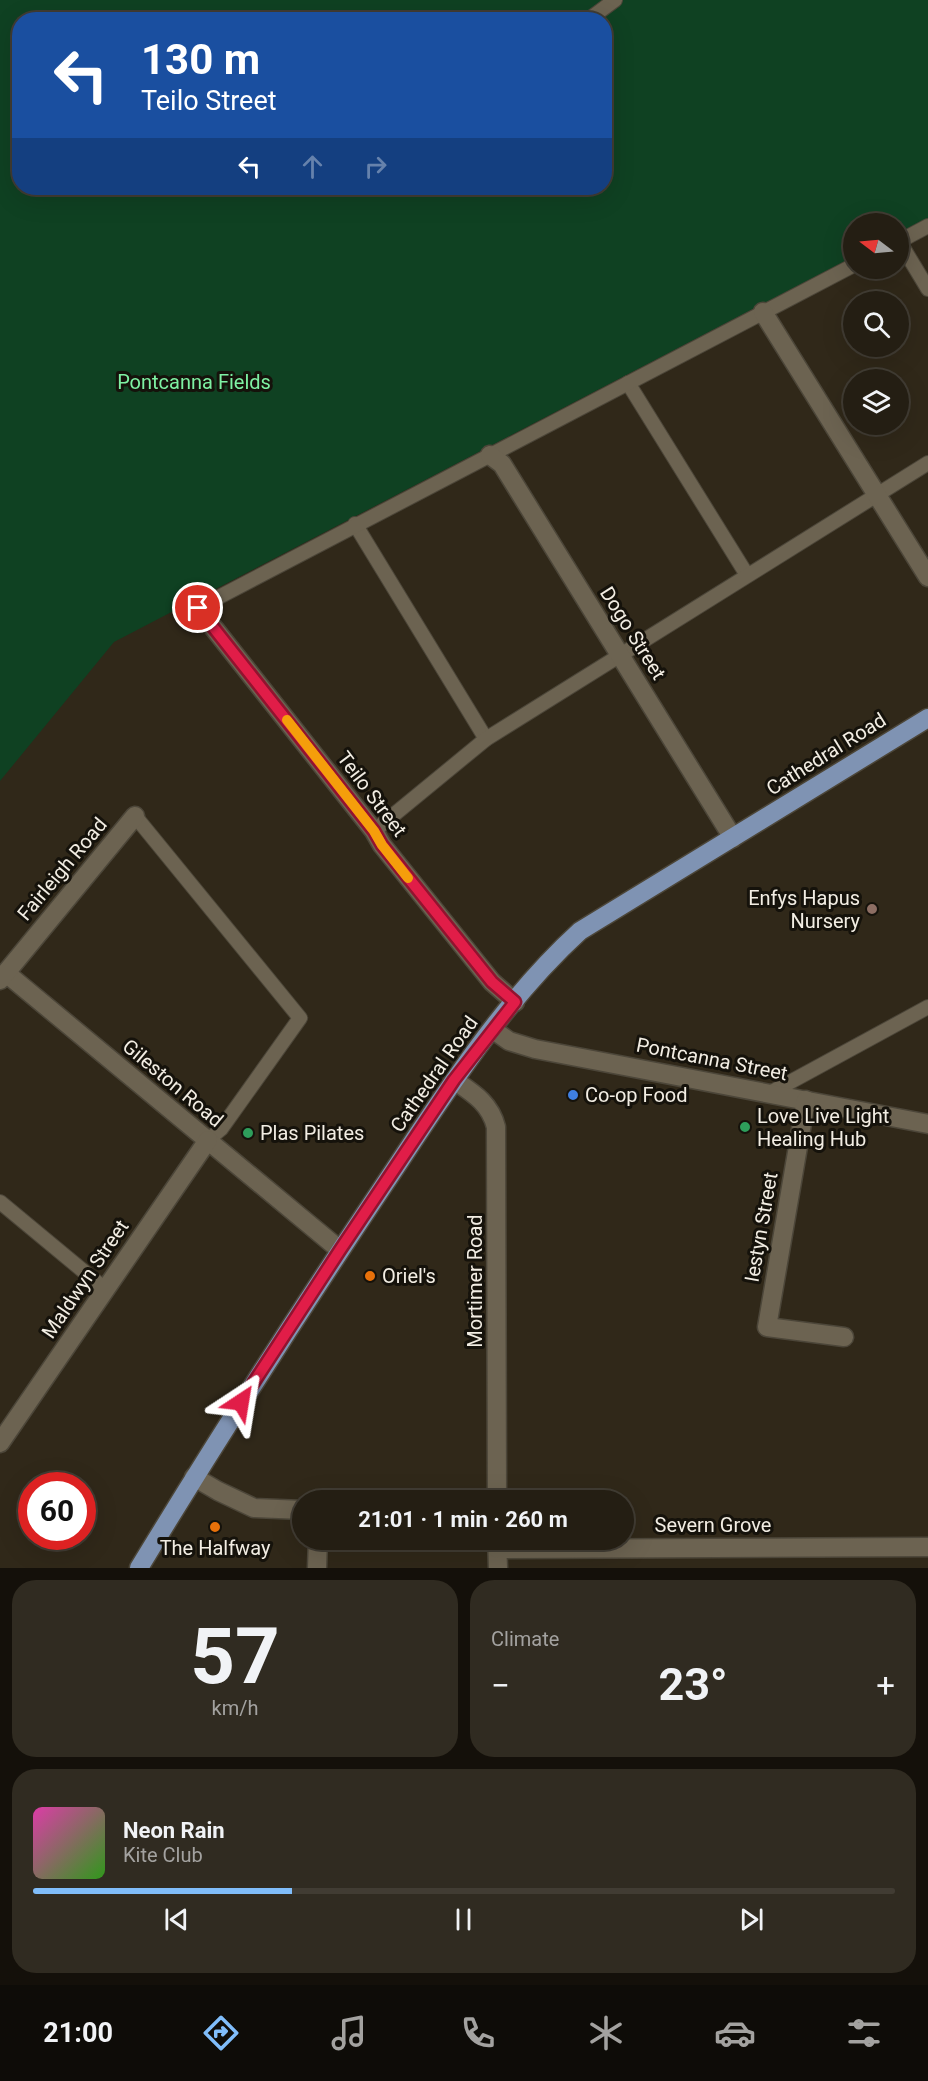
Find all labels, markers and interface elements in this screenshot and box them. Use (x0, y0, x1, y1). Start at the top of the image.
text: 130 m (141, 35, 260, 84)
icon: left (42, 36, 120, 114)
text: Teilo Street (141, 85, 277, 117)
icon: left (233, 150, 266, 183)
icon: ahead (296, 150, 329, 183)
icon: right (359, 150, 392, 183)
north arrow (843, 213, 909, 279)
map controls (843, 213, 909, 435)
button: search (843, 291, 909, 357)
button: layers (843, 369, 909, 435)
park label: Pontcanna Fields (117, 370, 271, 394)
pin (172, 582, 223, 633)
street label: Dogo Street (595, 582, 671, 684)
icon: arrive (181, 591, 214, 624)
street label: Cathedral Road (762, 708, 890, 800)
street label: Teilo Street (332, 747, 412, 841)
street label: Fairleigh Road (12, 813, 112, 925)
place label: Enfys Hapus Nursery (748, 886, 861, 933)
marker: Enfys Hapus Nursery (865, 902, 879, 916)
street label: Cathedral Road (385, 1011, 483, 1137)
street label: Pontcanna Street (634, 1033, 790, 1085)
street label: Gileston Road (118, 1034, 228, 1132)
place label: Co-op Food (585, 1083, 688, 1107)
marker: Co-op Food (566, 1088, 580, 1102)
place label: Love Live Light Healing Hub (757, 1104, 889, 1151)
marker: Love Live Light Healing Hub (738, 1120, 752, 1134)
place label: Plas Pilates (260, 1121, 364, 1145)
marker: Plas Pilates (241, 1126, 255, 1140)
street label: Iestyn Street (740, 1170, 782, 1284)
street label: Mortimer Road (463, 1214, 487, 1348)
street label: Maldwyn Street (37, 1215, 133, 1343)
place label: Oriel's (382, 1264, 436, 1288)
marker: Oriel's (363, 1269, 377, 1283)
position arrow (209, 1370, 273, 1434)
speed limit sign: 60 (18, 1472, 96, 1550)
text: 21:01 · 1 min · 260 m (358, 1507, 568, 1532)
street label: Severn Grove (655, 1513, 771, 1537)
marker: The Halfway (208, 1520, 222, 1534)
place label: The Halfway (160, 1536, 271, 1560)
text: 57 (190, 1611, 280, 1702)
text: Climate (491, 1627, 559, 1651)
text: 23° (658, 1658, 728, 1711)
text: − (491, 1666, 510, 1705)
text: + (876, 1666, 895, 1705)
text: km/h (212, 1696, 258, 1720)
text: Neon Rain (123, 1818, 225, 1843)
text: Kite Club (123, 1843, 203, 1867)
icon: previous (160, 1903, 193, 1936)
icon: pause (447, 1903, 480, 1936)
icon: next (735, 1903, 768, 1936)
icon: directions (200, 2012, 242, 2054)
icon: music (328, 2012, 370, 2054)
icon: phone (457, 2012, 499, 2054)
icon: climate (585, 2012, 627, 2054)
icon: car (714, 2012, 756, 2054)
icon: filters (843, 2012, 885, 2054)
text: 21:00 (43, 2017, 113, 2049)

